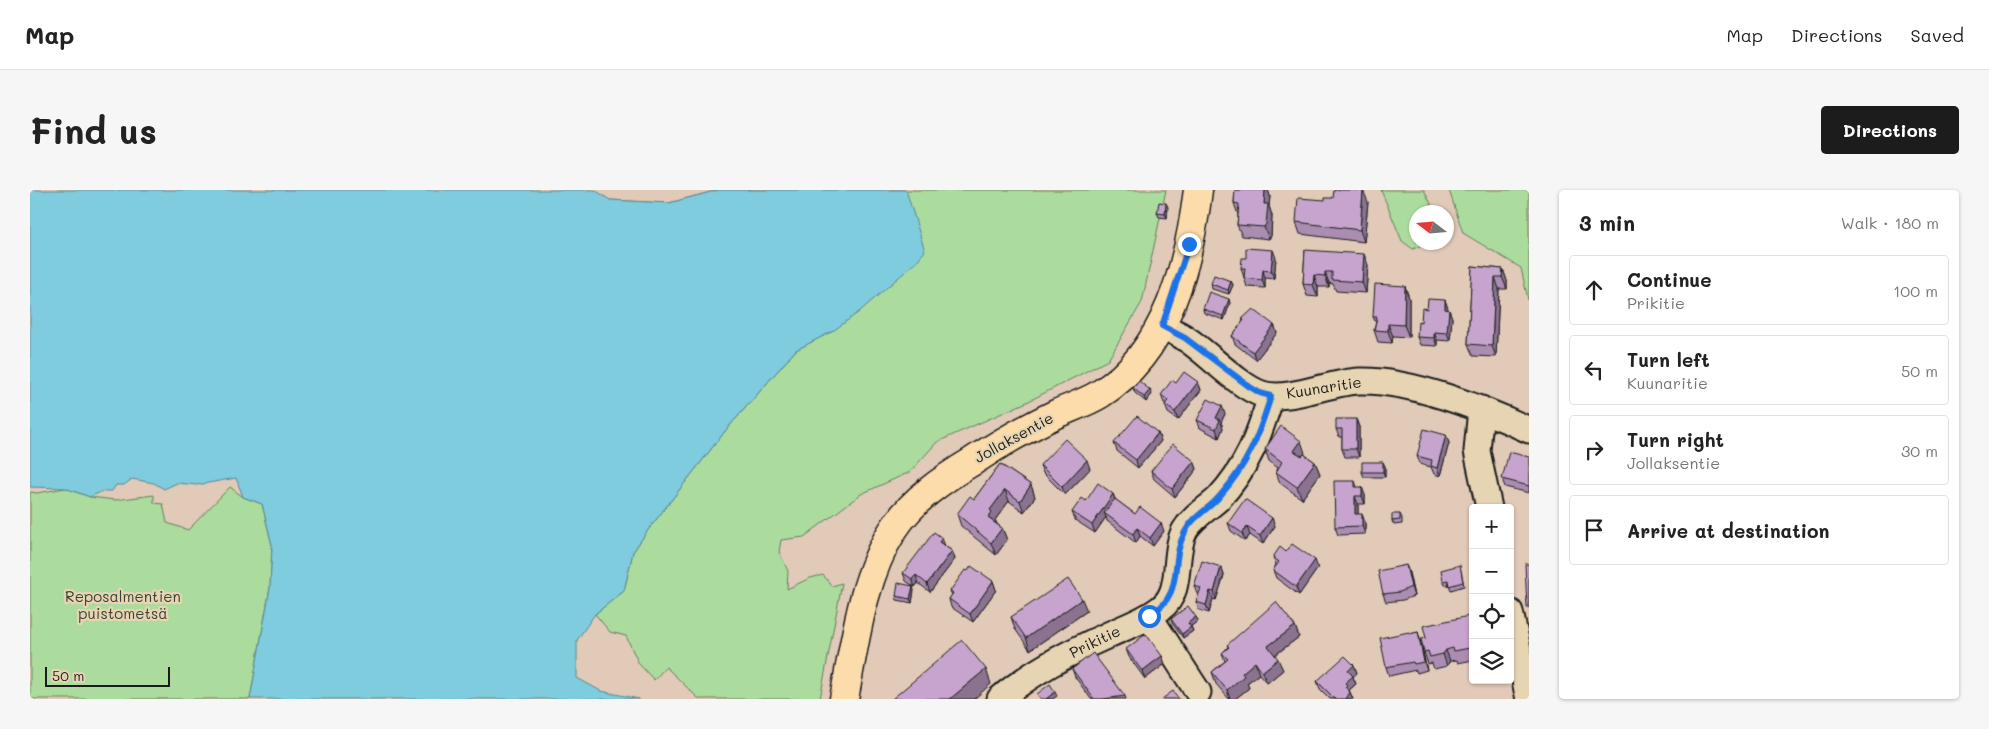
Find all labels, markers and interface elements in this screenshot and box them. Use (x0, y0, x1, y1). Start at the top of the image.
text: Map (25, 19, 74, 50)
text: Map (1726, 23, 1763, 47)
text: Directions (1791, 23, 1883, 47)
text: Saved (1911, 23, 1964, 47)
button: Directions (1821, 106, 1959, 154)
text: Find us (30, 107, 157, 153)
north arrow (1409, 205, 1454, 250)
text: 3 min (1579, 209, 1635, 236)
text: Walk · 180 m (1841, 212, 1939, 233)
route end (1178, 233, 1201, 256)
text: Continue (1627, 267, 1712, 292)
icon: ahead (1580, 276, 1608, 304)
text: 100 m (1893, 280, 1938, 301)
text: Prikitie (1627, 292, 1685, 313)
text: Turn left (1627, 347, 1710, 372)
icon: left (1580, 356, 1608, 384)
text: 50 m (1901, 360, 1938, 381)
street label: Kuunaritie (1285, 371, 1363, 403)
text: Kuunaritie (1627, 372, 1708, 393)
street label: Jollaksentie (970, 407, 1057, 467)
text: Turn right (1627, 427, 1724, 452)
icon: right (1580, 436, 1608, 464)
text: 30 m (1901, 440, 1938, 461)
text: Jollaksentie (1627, 452, 1720, 473)
map controls (1469, 504, 1514, 684)
button: + (1469, 504, 1514, 549)
icon: arrive (1580, 516, 1608, 544)
text: Arrive at destination (1627, 518, 1830, 543)
button: − (1469, 549, 1514, 594)
park label: Reposalmentien puistometsä (65, 586, 181, 623)
button: locate (1469, 594, 1514, 639)
route start (1138, 605, 1161, 628)
street label: Prikitie (1066, 620, 1123, 662)
button: layers (1469, 639, 1514, 684)
scale bar (45, 664, 170, 687)
text: 50 m (52, 666, 84, 685)

